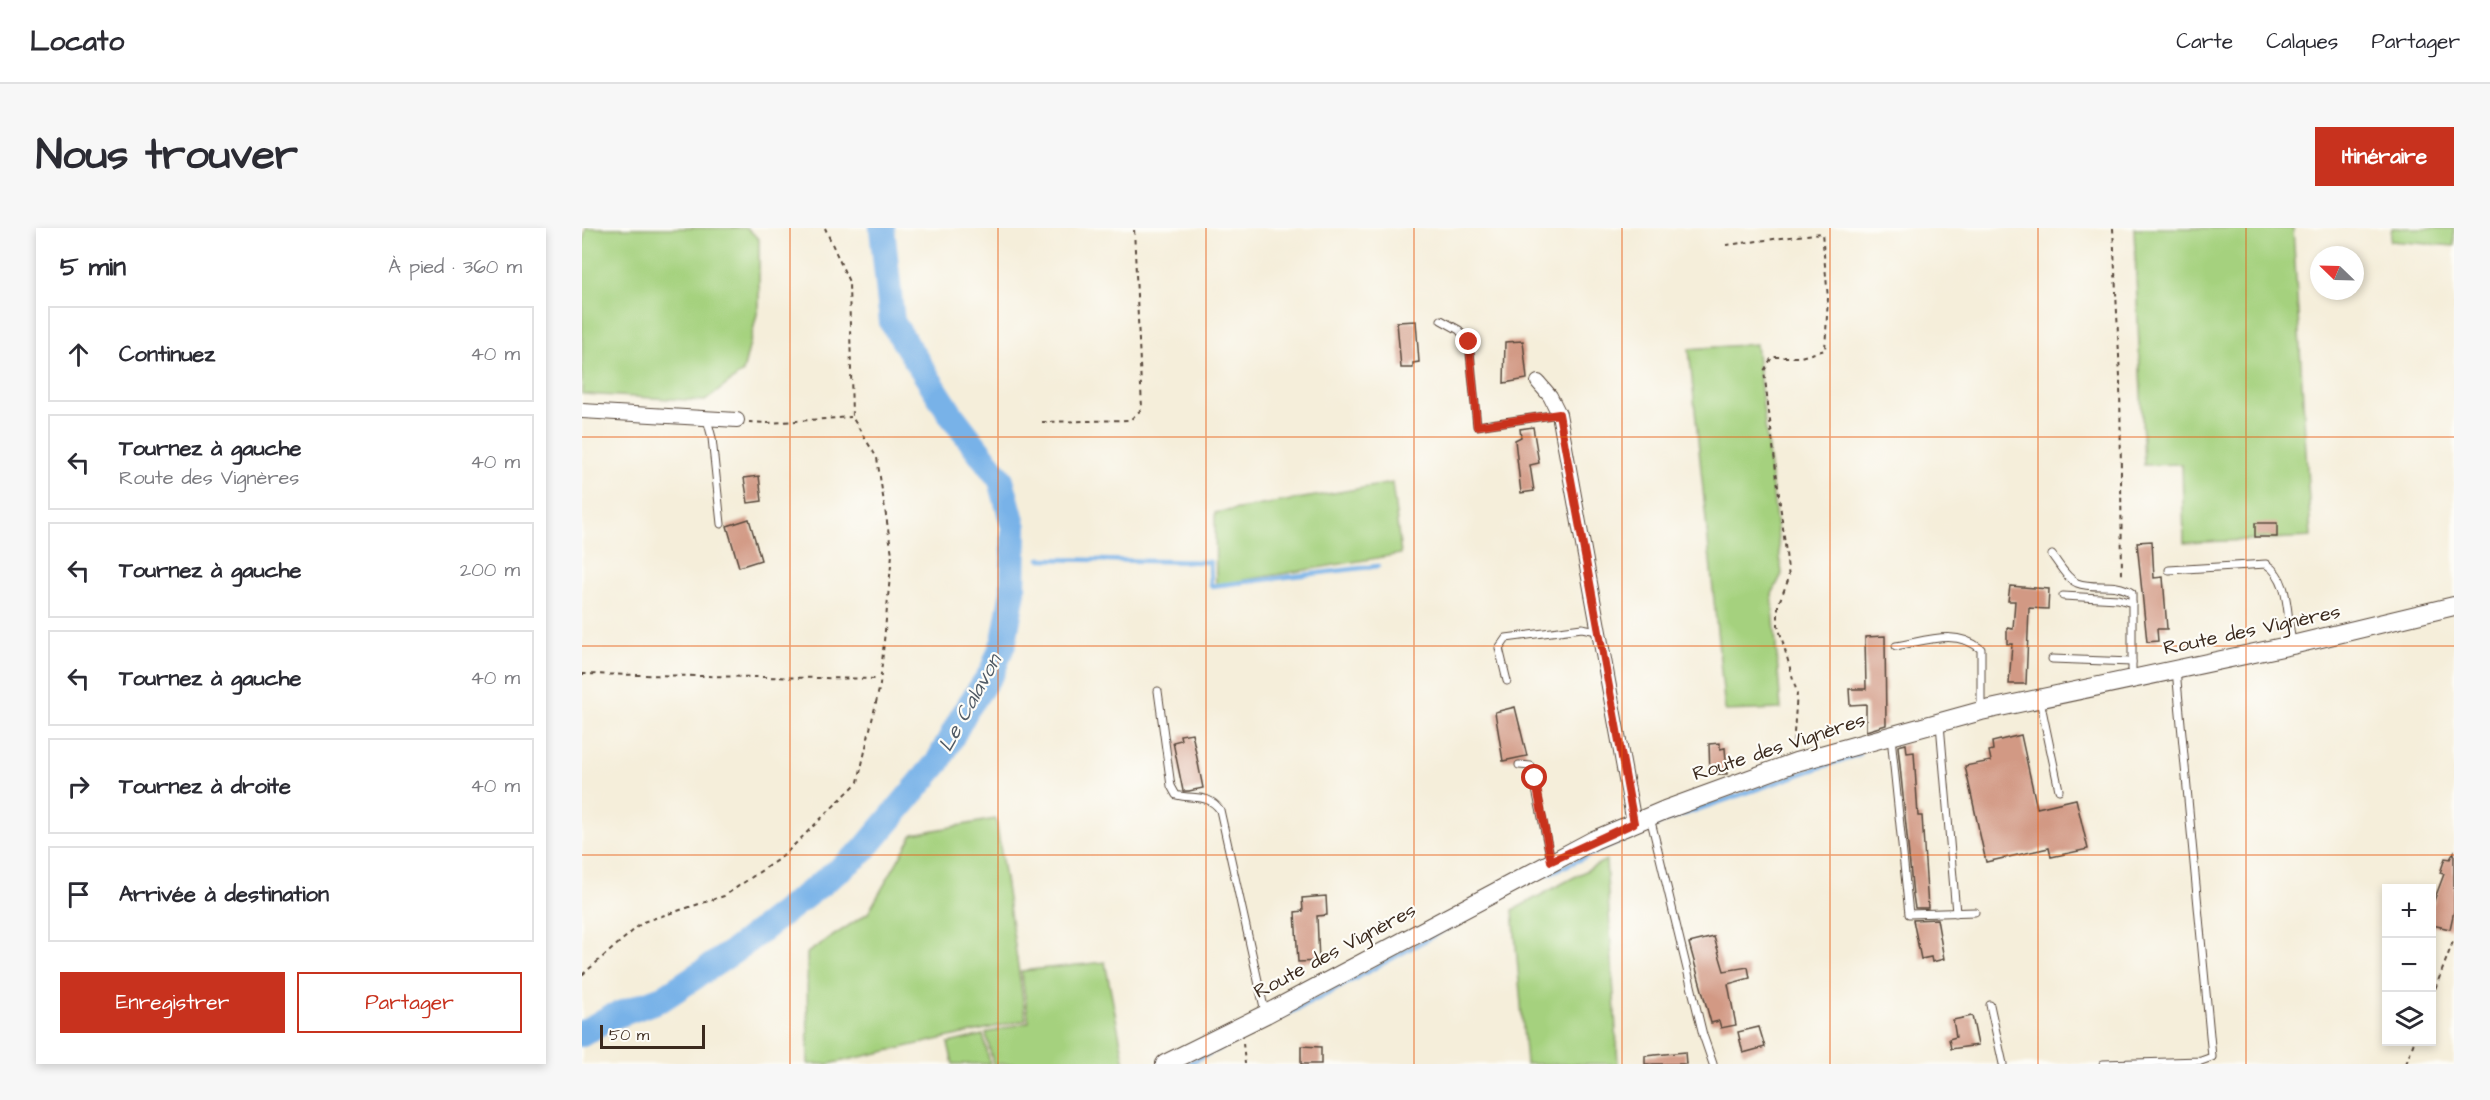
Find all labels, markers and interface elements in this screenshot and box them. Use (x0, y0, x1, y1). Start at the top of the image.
text: Locato (30, 22, 124, 61)
text: Carte (2176, 27, 2233, 56)
text: Calques (2266, 27, 2338, 56)
text: Partager (2371, 27, 2460, 56)
text: Nous trouver (36, 127, 298, 185)
button: Itinéraire (2315, 127, 2454, 186)
north arrow (2310, 246, 2364, 300)
text: 5 min (60, 249, 126, 285)
text: À pied · 360 m (388, 253, 522, 281)
route end (1455, 328, 1481, 354)
icon: ahead (62, 338, 95, 371)
text: Continuez (119, 339, 215, 370)
text: 40 m (470, 340, 520, 368)
text: Tournez à gauche (119, 433, 301, 464)
icon: left (62, 446, 95, 479)
text: 40 m (470, 448, 520, 476)
text: Route des Vignères (119, 464, 299, 492)
icon: left (62, 554, 95, 587)
text: Tournez à gauche (119, 555, 301, 586)
text: 200 m (460, 556, 520, 584)
street label: Route des Vignères (2161, 598, 2343, 663)
water label: Le Calavon (931, 648, 1009, 757)
icon: left (62, 662, 95, 695)
text: Tournez à gauche (119, 663, 301, 694)
text: 40 m (470, 664, 520, 692)
street label: Route des Vignères (1689, 706, 1869, 789)
route start (1521, 764, 1547, 790)
icon: right (62, 770, 95, 803)
text: Tournez à droite (119, 771, 291, 802)
text: 40 m (470, 772, 520, 800)
icon: arrive (62, 878, 95, 911)
text: Arrivée à destination (119, 879, 329, 910)
map controls (2382, 884, 2436, 1046)
button: + (2382, 884, 2436, 938)
street label: Route des Vignères (1249, 896, 1422, 1007)
button: − (2382, 938, 2436, 992)
button: Enregistrer (60, 972, 285, 1033)
button: Partager (297, 972, 522, 1033)
button: layers (2382, 992, 2436, 1046)
scale bar (600, 1022, 705, 1050)
text: 50 m (609, 1024, 649, 1046)

